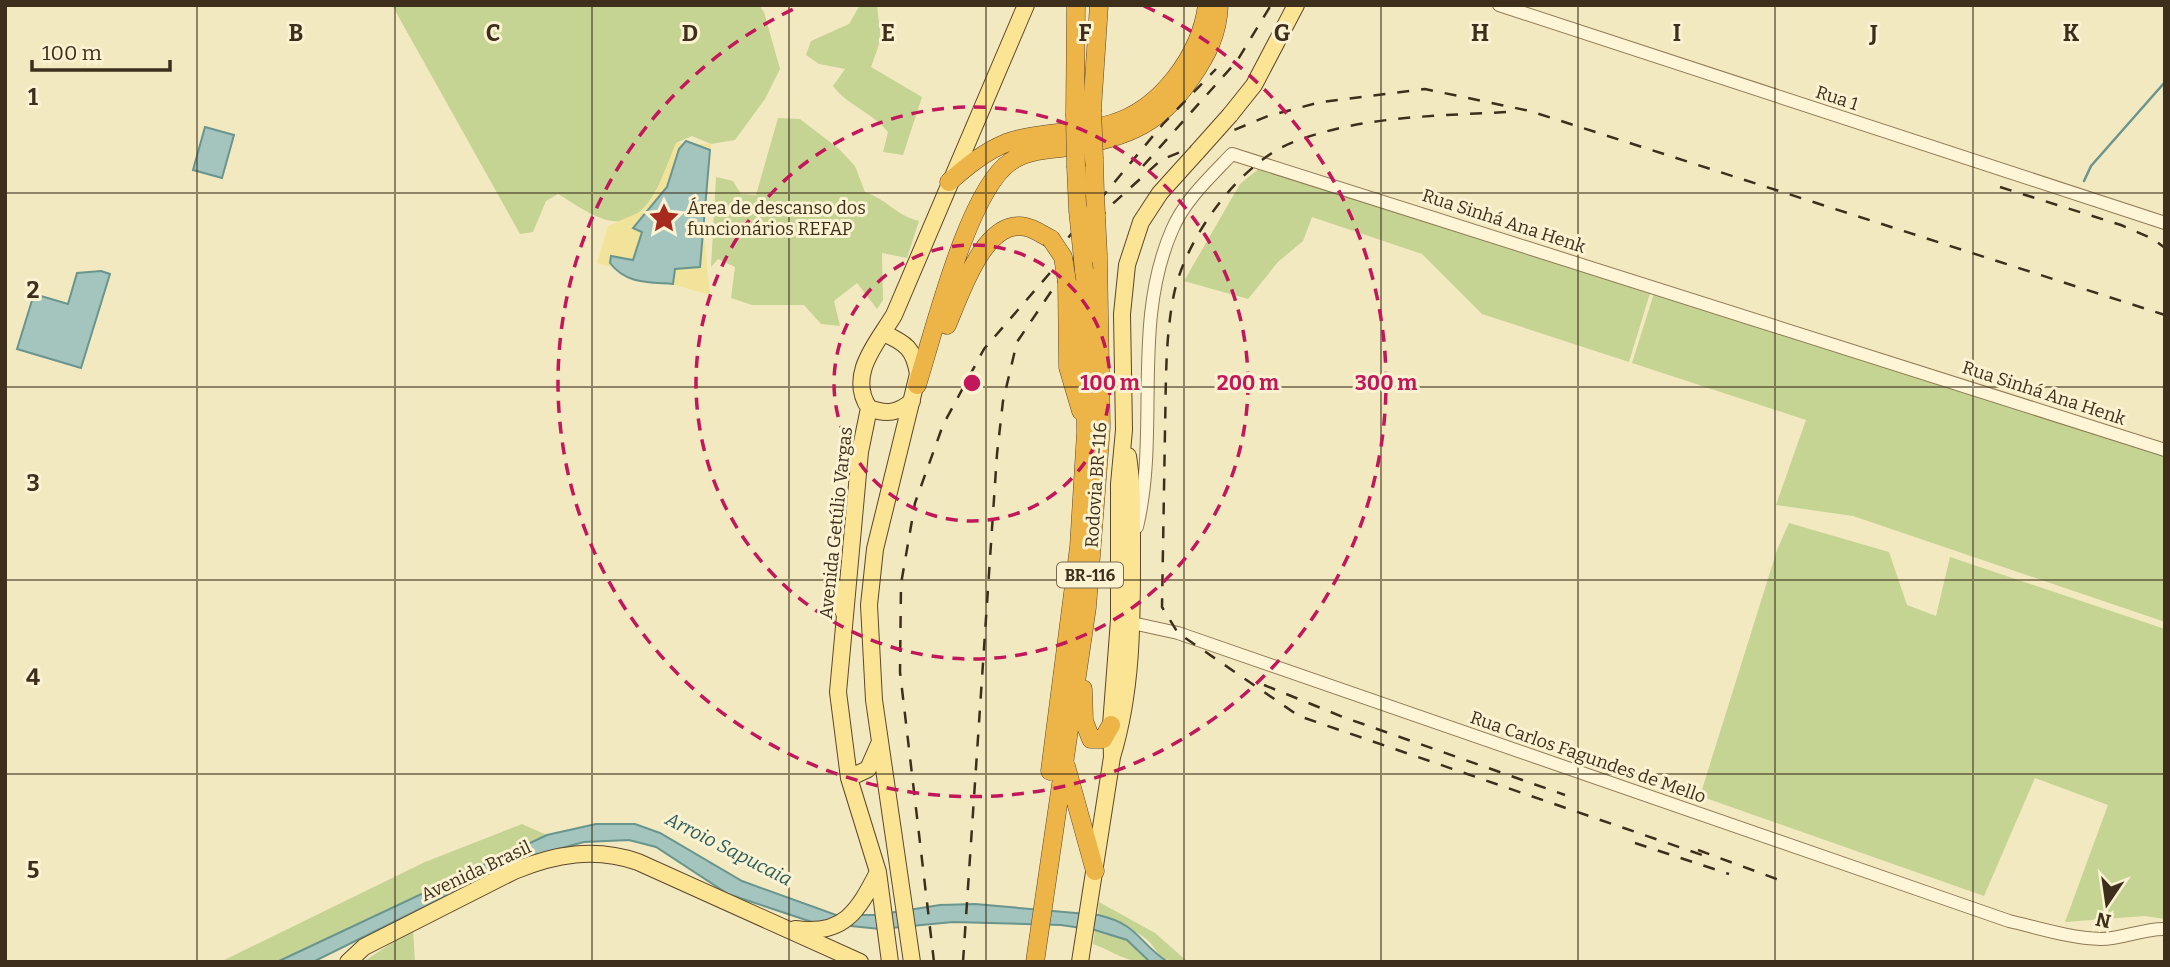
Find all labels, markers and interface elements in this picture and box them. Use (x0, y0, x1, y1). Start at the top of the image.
text: B (289, 19, 303, 47)
text: C (486, 19, 500, 47)
text: D (682, 19, 698, 47)
text: E (881, 19, 895, 47)
text: F (1079, 19, 1092, 47)
text: G (1274, 19, 1291, 47)
text: H (1471, 19, 1489, 47)
text: I (1673, 19, 1681, 47)
text: J (1868, 19, 1878, 47)
text: K (2063, 19, 2080, 47)
scale bar (32, 28, 170, 72)
text: 100 m (42, 40, 102, 66)
street label: Rua 1 (1813, 81, 1862, 115)
text: 1 (28, 83, 38, 111)
street label: Rua Sinhá Ana Henk (1420, 184, 1589, 258)
place label: Área de descanso dos funcionários REFAP (687, 197, 866, 240)
place icon: Área de descanso dos funcionários REFAP (647, 201, 681, 235)
text: 2 (27, 276, 40, 304)
street label: Rua Sinhá Ana Henk (1960, 356, 2129, 430)
text: 100 m (1080, 370, 1140, 396)
text: 200 m (1217, 370, 1279, 396)
text: 300 m (1355, 370, 1417, 396)
centre of rings (960, 371, 984, 395)
street label: Rodovia BR-116 (1081, 421, 1111, 549)
street label: Avenida Getúlio Vargas (815, 426, 857, 620)
text: 3 (26, 469, 40, 497)
road number: BR-116 (1057, 562, 1123, 588)
text: 4 (26, 663, 40, 691)
street label: Rua Carlos Fagundes de Mello (1467, 706, 1709, 808)
water label: Arroio Sapucaia (661, 807, 796, 891)
street label: Avenida Brasil (417, 836, 535, 906)
text: 5 (27, 856, 39, 884)
north arrow (2072, 869, 2142, 939)
text: N (2093, 907, 2113, 933)

